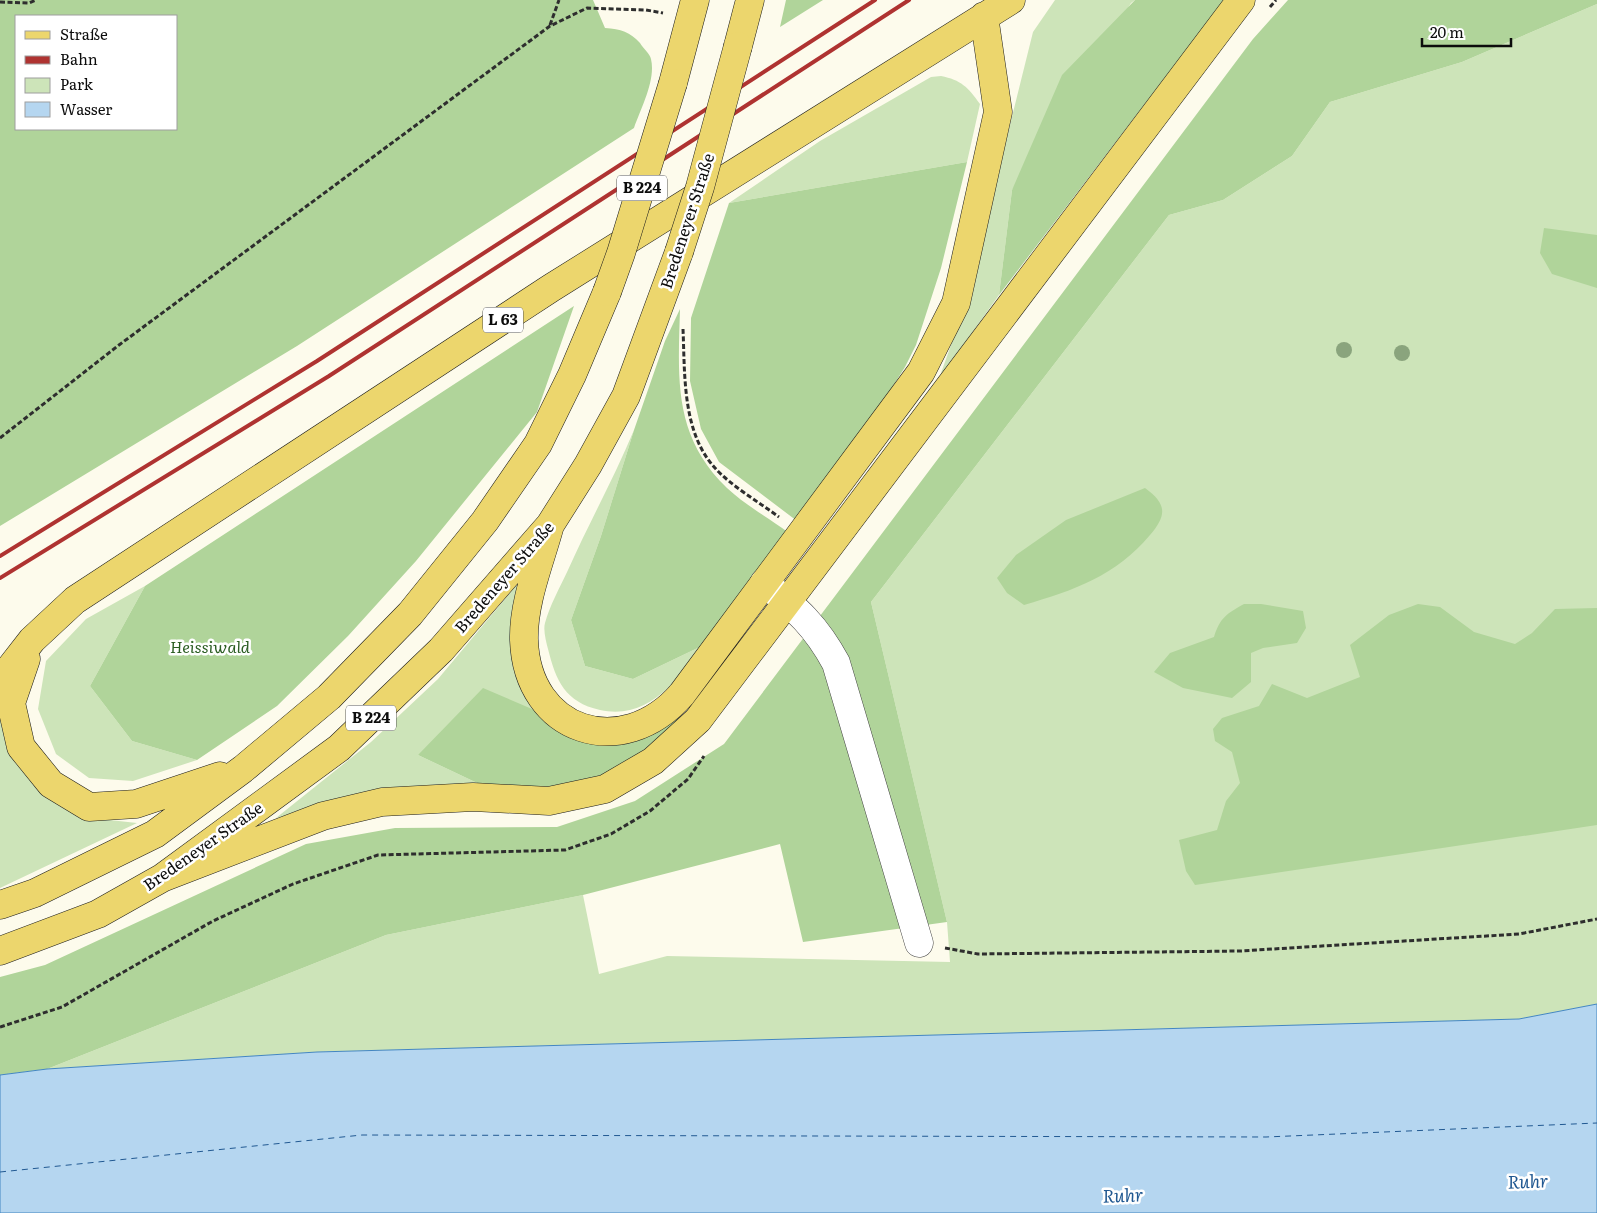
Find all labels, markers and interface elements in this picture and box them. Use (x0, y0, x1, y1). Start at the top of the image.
legend (15, 15, 178, 130)
scale bar (1422, 15, 1511, 47)
text: 20 m (1430, 20, 1464, 43)
text: Straße (60, 22, 108, 45)
text: Bahn (60, 47, 98, 70)
text: Park (60, 72, 94, 95)
text: Wasser (60, 97, 112, 120)
street label: Bredeneyer Straße (653, 150, 719, 292)
road number: B 224 (617, 176, 667, 200)
road number: L 63 (483, 308, 523, 332)
street label: Bredeneyer Straße (448, 515, 559, 638)
park label: Heissiwald (170, 634, 251, 658)
road number: B 224 (346, 706, 396, 730)
street label: Bredeneyer Straße (138, 795, 267, 896)
water label: Ruhr (1507, 1166, 1549, 1195)
water label: Ruhr (1102, 1180, 1144, 1209)

